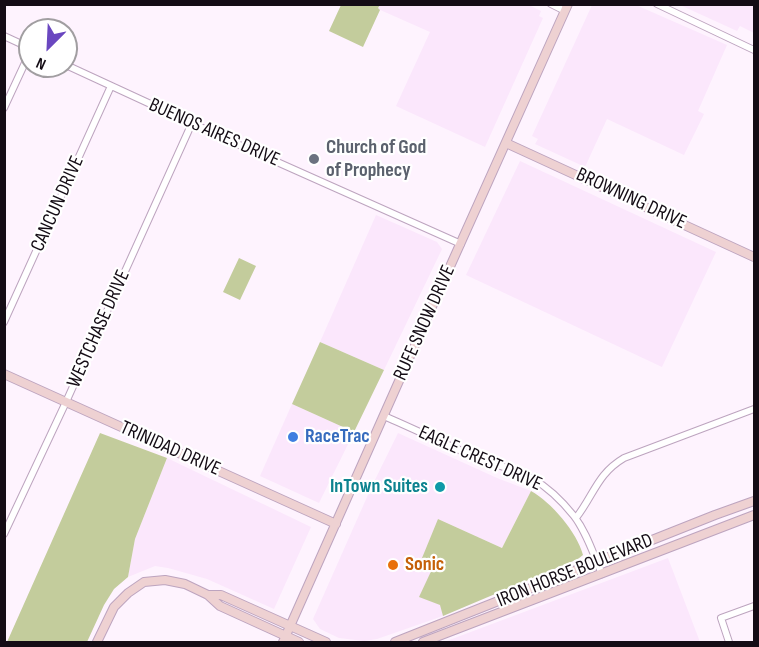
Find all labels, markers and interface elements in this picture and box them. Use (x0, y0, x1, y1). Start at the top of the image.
north arrow (18, 18, 78, 78)
text: N (34, 53, 49, 73)
street label: BUENOS AIRES DRIVE (145, 93, 283, 173)
place label: Church of God of Prophecy (326, 136, 426, 183)
marker: Church of God of Prophecy (307, 152, 321, 166)
street label: CANCUN DRIVE (26, 153, 90, 255)
street label: BROWNING DRIVE (572, 163, 690, 235)
street label: RUFE SNOW DRIVE (389, 262, 461, 384)
street label: WESTCHASE DRIVE (62, 266, 136, 392)
street label: TRINIDAD DRIVE (116, 416, 224, 482)
street label: EAGLE CREST DRIVE (415, 421, 545, 497)
place label: RaceTrac (305, 425, 370, 449)
marker: RaceTrac (286, 430, 300, 444)
place label: InTown Suites (330, 475, 428, 499)
marker: InTown Suites (433, 480, 447, 494)
street label: IRON HORSE BOULEVARD (494, 529, 656, 613)
place label: Sonic (405, 553, 444, 577)
marker: Sonic (386, 558, 400, 572)

